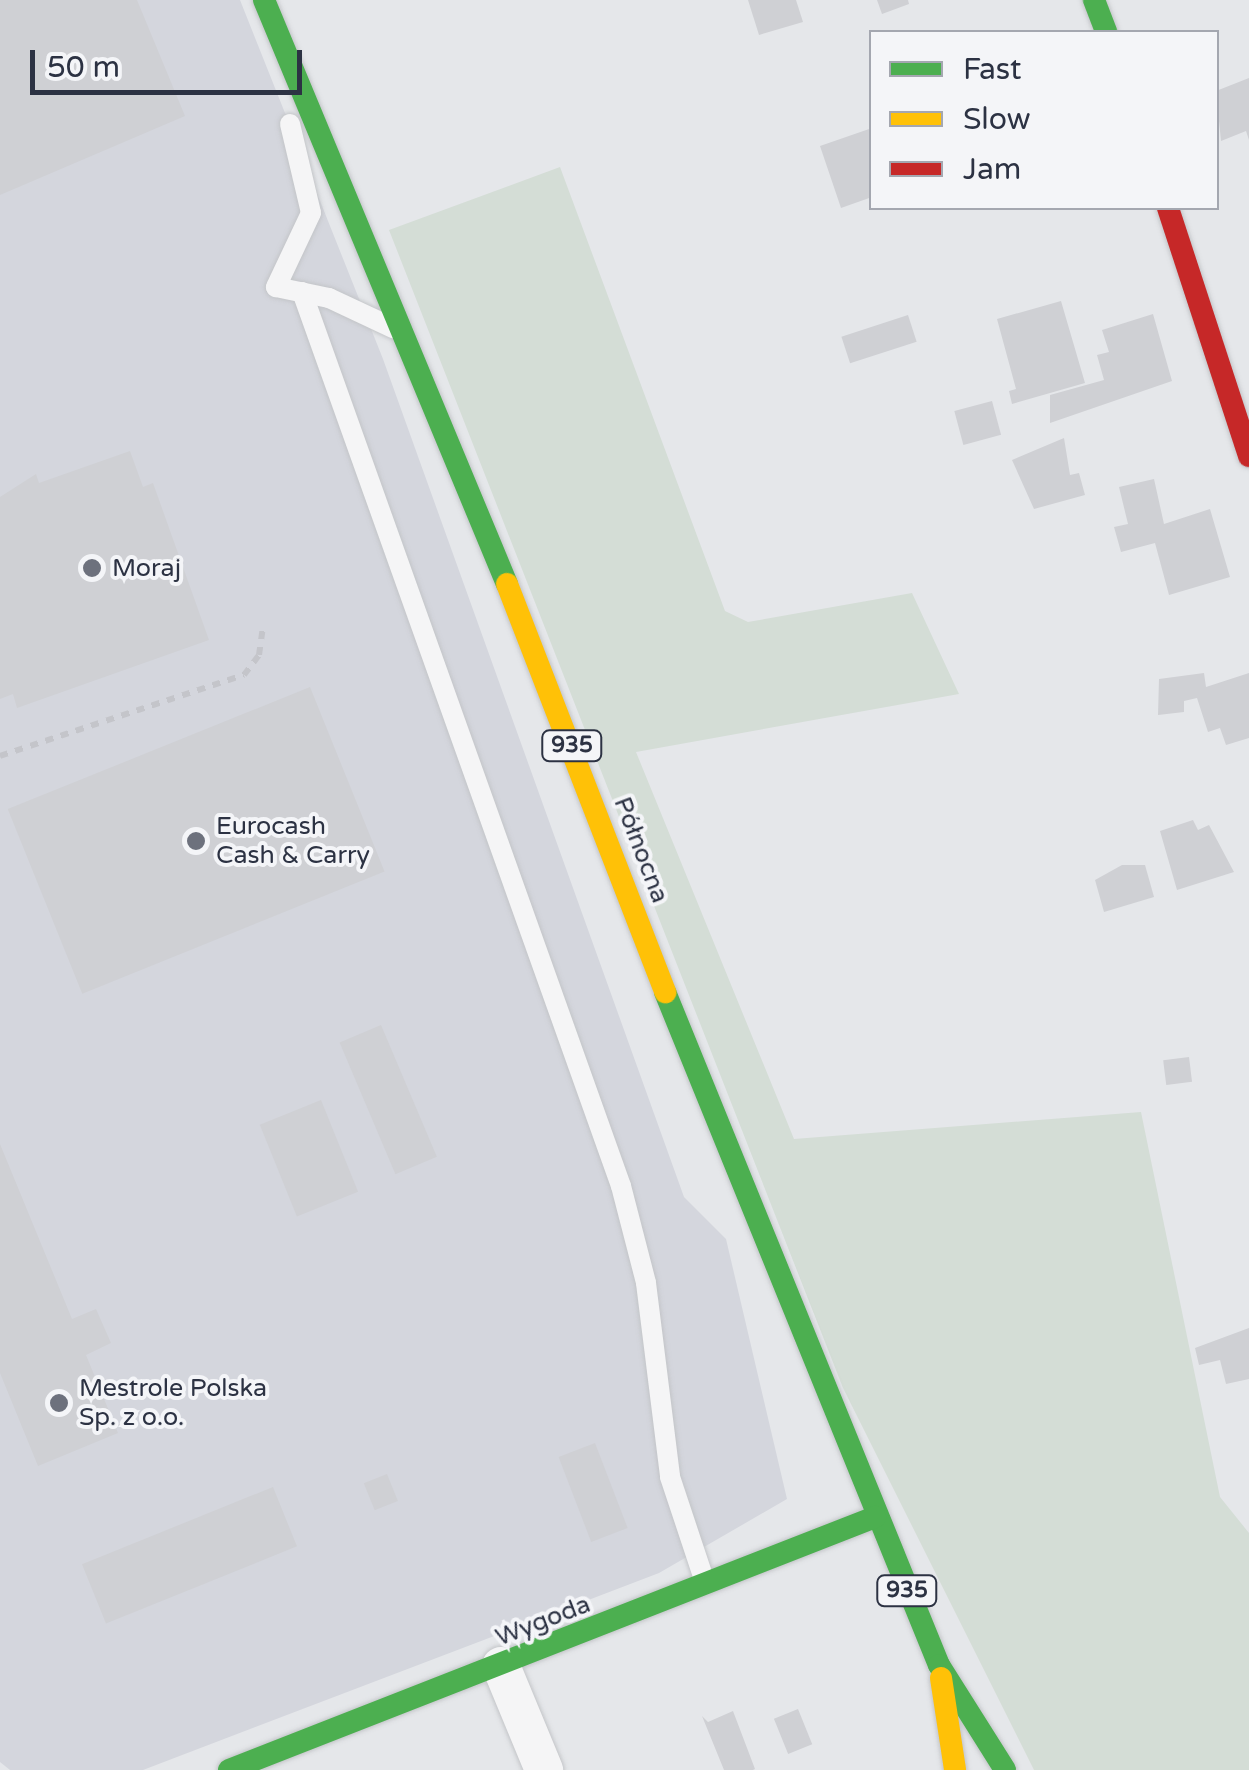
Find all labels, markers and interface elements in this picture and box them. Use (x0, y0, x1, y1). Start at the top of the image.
scale bar (35, 30, 308, 92)
legend (869, 30, 1219, 210)
text: 50 m (47, 49, 120, 86)
text: Fast (963, 51, 1022, 88)
text: Slow (963, 101, 1031, 138)
text: Jam (963, 151, 1021, 188)
place label: Moraj (112, 553, 181, 583)
marker: Moraj (81, 557, 103, 579)
road number: 935 (540, 729, 604, 763)
street label: Północna (607, 793, 675, 907)
place label: Eurocash Cash & Carry (216, 812, 370, 871)
marker: Eurocash Cash & Carry (185, 830, 207, 852)
place label: Mestrole Polska Sp. z o.o. (79, 1374, 267, 1433)
marker: Mestrole Polska Sp. z o.o. (48, 1392, 70, 1414)
road number: 935 (874, 1574, 940, 1608)
street label: Wygoda (491, 1589, 595, 1653)

